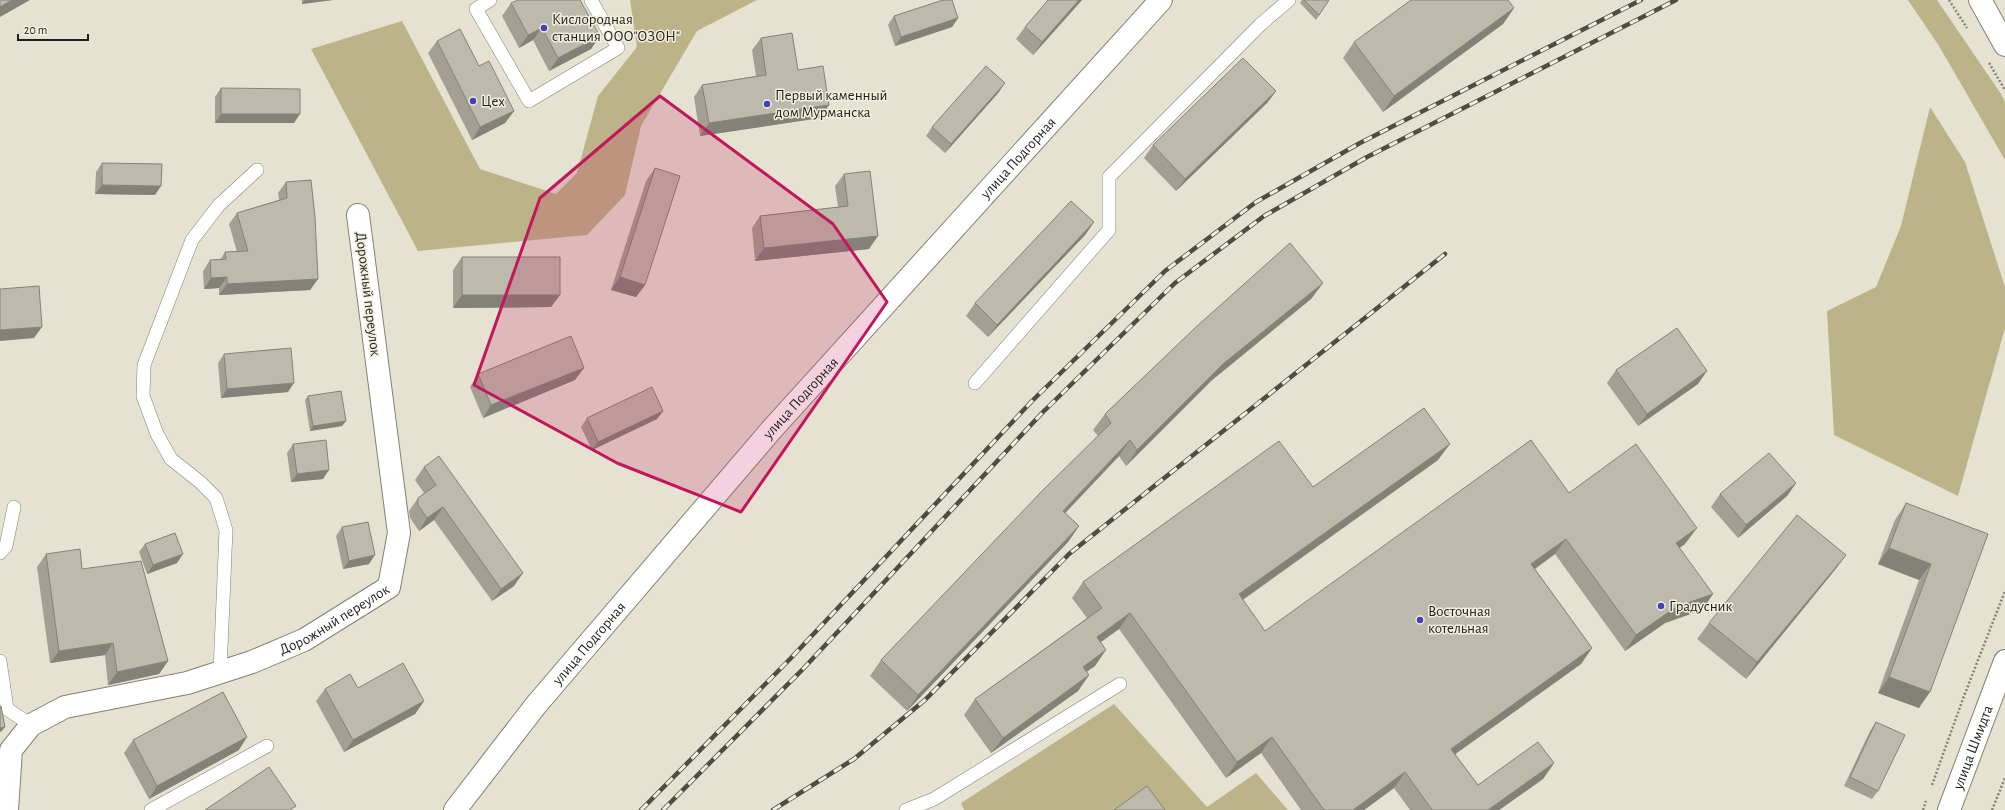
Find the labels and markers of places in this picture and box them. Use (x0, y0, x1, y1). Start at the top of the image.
place label: Кислородная станция ООО"ОЗОН" (552, 12, 680, 44)
marker: Кислородная станция ООО"ОЗОН" (539, 23, 549, 33)
place label: Первый каменный дом Мурманска (775, 88, 888, 120)
place label: Цех (481, 94, 505, 109)
marker: Цех (468, 96, 478, 106)
marker: Первый каменный дом Мурманска (762, 99, 772, 109)
place label: Градусник (1669, 599, 1732, 614)
marker: Градусник (1656, 601, 1666, 611)
place label: Восточная котельная (1428, 604, 1491, 636)
marker: Восточная котельная (1415, 615, 1425, 625)

